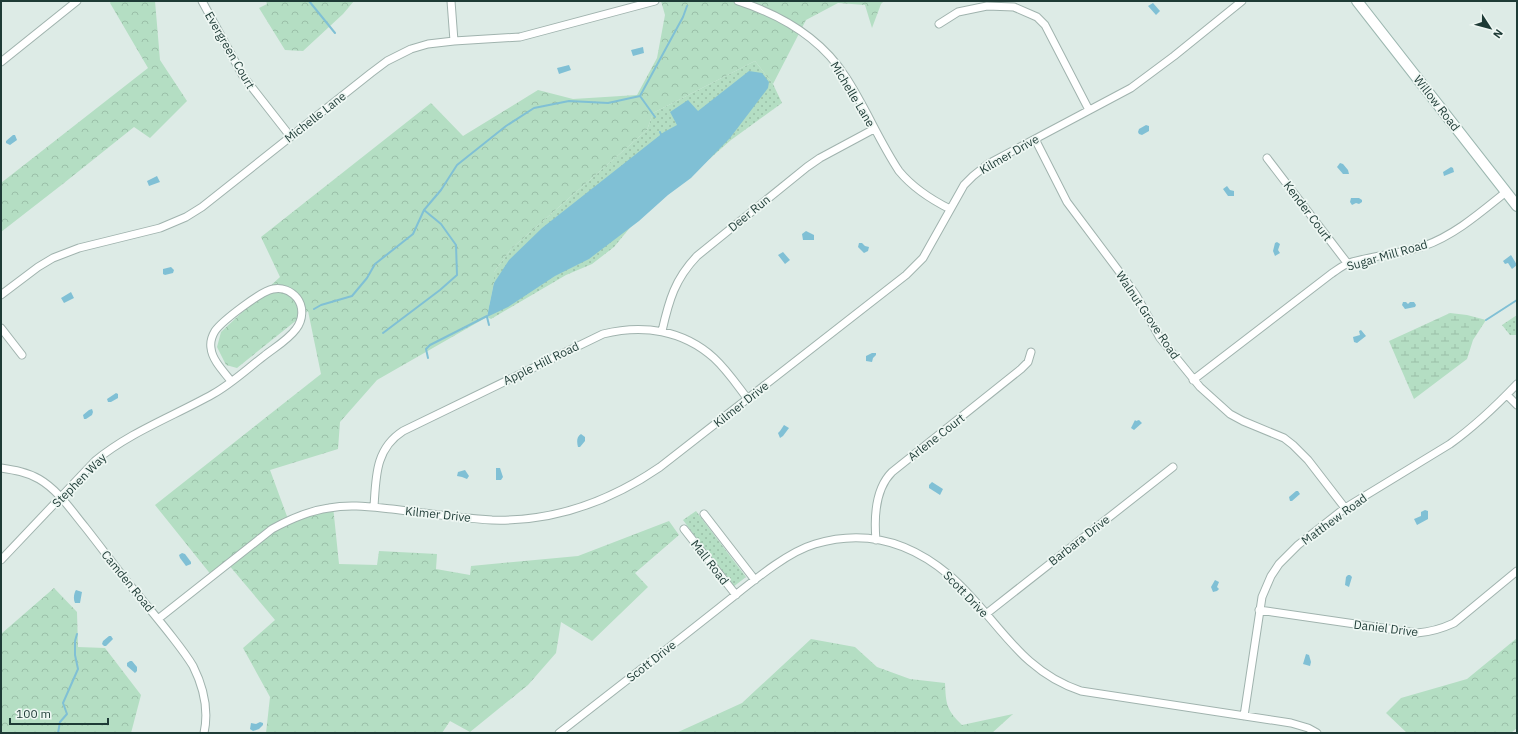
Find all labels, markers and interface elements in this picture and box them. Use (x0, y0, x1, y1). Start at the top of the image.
north arrow (1470, 8, 1510, 48)
street label: Evergreen Court (202, 9, 258, 91)
text: N (1490, 27, 1506, 41)
street label: Michelle Lane (828, 58, 879, 130)
street label: Willow Road (1411, 72, 1463, 134)
street label: Michelle Lane (281, 88, 349, 146)
street label: Kilmer Drive (977, 131, 1042, 177)
street label: Kender Court (1281, 178, 1335, 244)
street label: Deer Run (725, 192, 773, 234)
street label: Sugar Mill Road (1345, 236, 1429, 274)
street label: Walnut Grove Road (1113, 268, 1183, 362)
street label: Apple Hill Road (501, 338, 581, 388)
street label: Kilmer Drive (710, 378, 772, 430)
street label: Arlene Court (905, 410, 967, 464)
street label: Stephen Way (49, 450, 109, 510)
street label: Matthew Road (1298, 490, 1370, 548)
street label: Kilmer Drive (404, 503, 472, 525)
street label: Barbara Drive (1045, 511, 1113, 569)
street label: Mall Road (688, 536, 732, 588)
street label: Camden Road (99, 547, 157, 615)
street label: Scott Drive (940, 568, 992, 621)
street label: Daniel Drive (1353, 617, 1419, 639)
street label: Scott Drive (623, 637, 679, 685)
scale bar (10, 700, 108, 726)
text: 100 m (16, 706, 51, 721)

